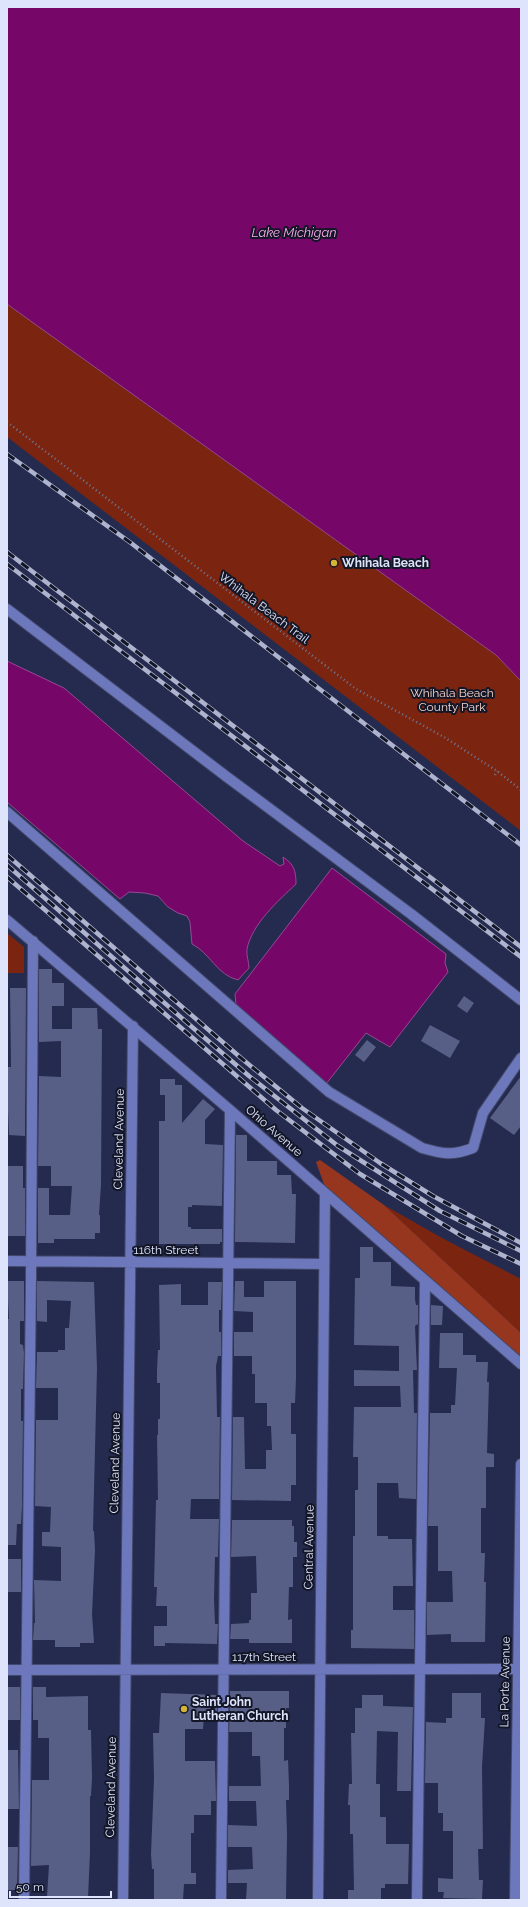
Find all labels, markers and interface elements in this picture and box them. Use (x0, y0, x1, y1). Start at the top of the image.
water label: Lake Michigan (251, 225, 337, 240)
place label: Whihala Beach (342, 556, 429, 570)
marker: Whihala Beach (329, 558, 339, 568)
street label: Whihala Beach Trail (216, 570, 312, 647)
park label: Whihala Beach County Park (410, 686, 494, 714)
street label: Cleveland Avenue (111, 1089, 127, 1189)
street label: Ohio Avenue (243, 1103, 305, 1159)
street label: 116th Street (134, 1243, 198, 1257)
street label: Cleveland Avenue (107, 1413, 123, 1513)
street label: Central Avenue (301, 1505, 317, 1589)
street label: La Porte Avenue (497, 1636, 513, 1728)
street label: 117th Street (232, 1650, 296, 1664)
place label: Saint John Lutheran Church (192, 1695, 289, 1723)
marker: Saint John Lutheran Church (179, 1704, 189, 1714)
street label: Cleveland Avenue (103, 1737, 119, 1837)
scale bar (10, 1873, 111, 1899)
text: 50 m (16, 1880, 44, 1894)

